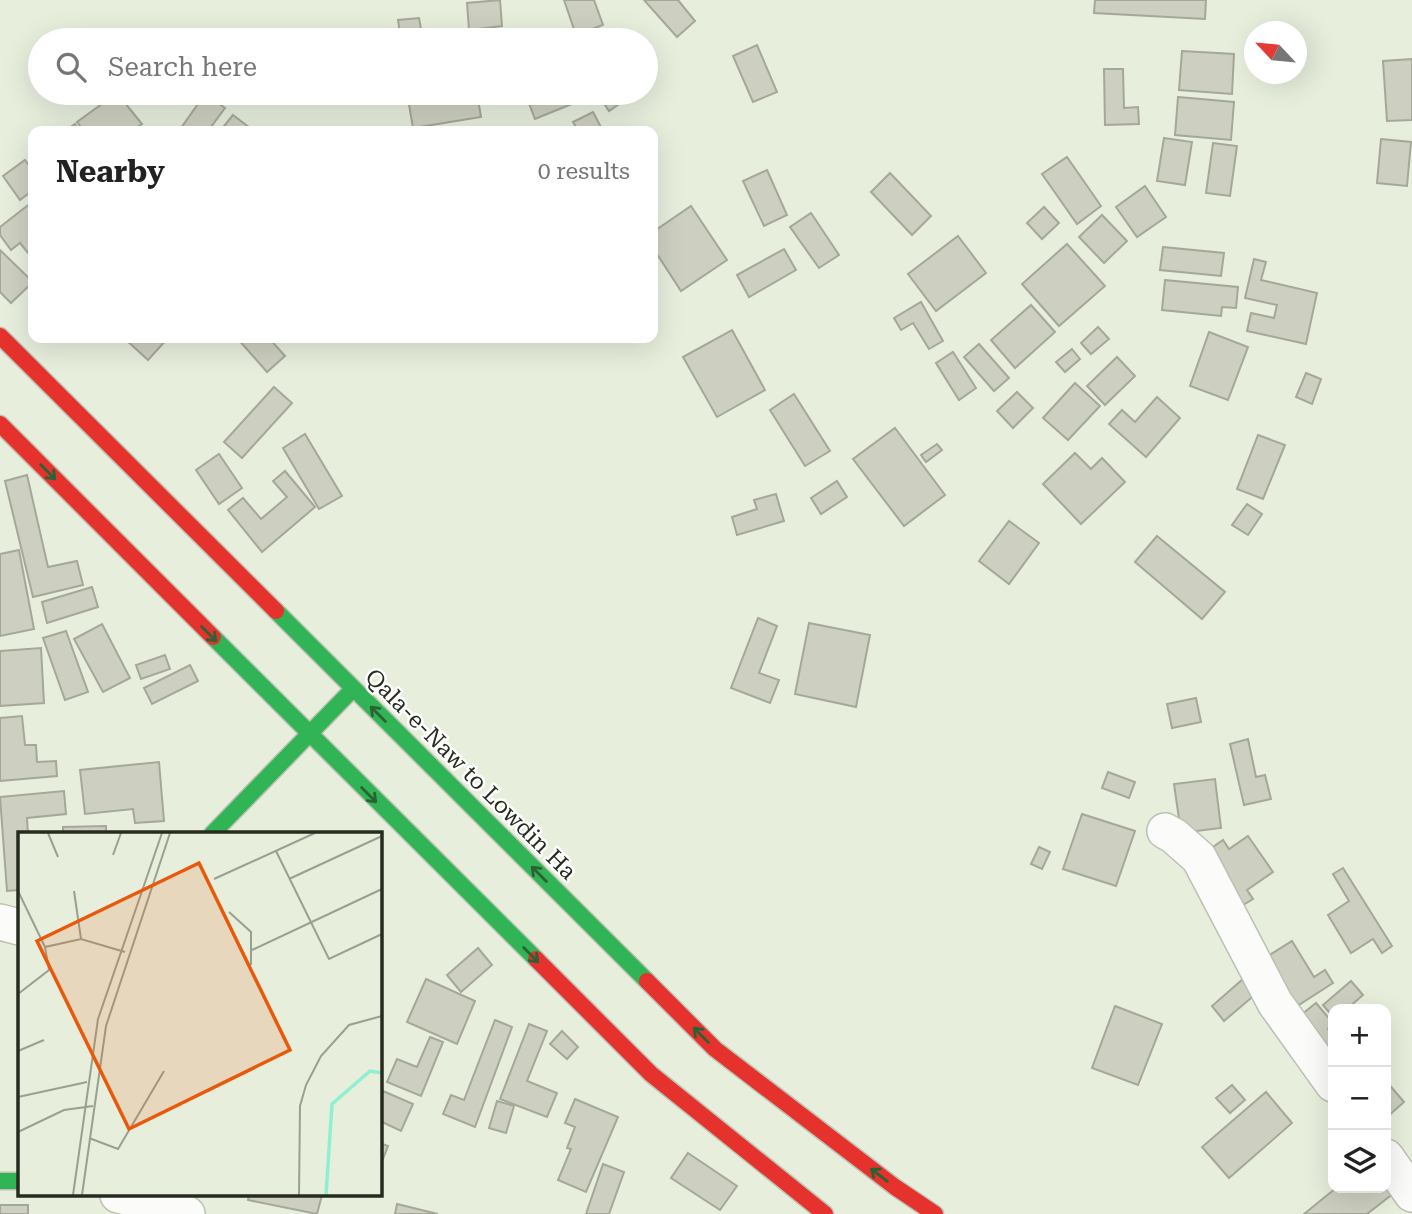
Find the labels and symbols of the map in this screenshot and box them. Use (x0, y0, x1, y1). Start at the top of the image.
north arrow (1244, 21, 1307, 84)
one-way arrow (40, 464, 57, 481)
one-way arrow (200, 625, 217, 642)
street label: Qala-e-Naw to Lowdin Ha (360, 663, 582, 886)
one-way arrow (370, 705, 387, 722)
one-way arrow (361, 786, 378, 803)
inset map (18, 832, 382, 1196)
one-way arrow (531, 866, 548, 883)
one-way arrow (522, 946, 539, 963)
one-way arrow (692, 1026, 709, 1043)
one-way arrow (871, 1168, 889, 1183)

